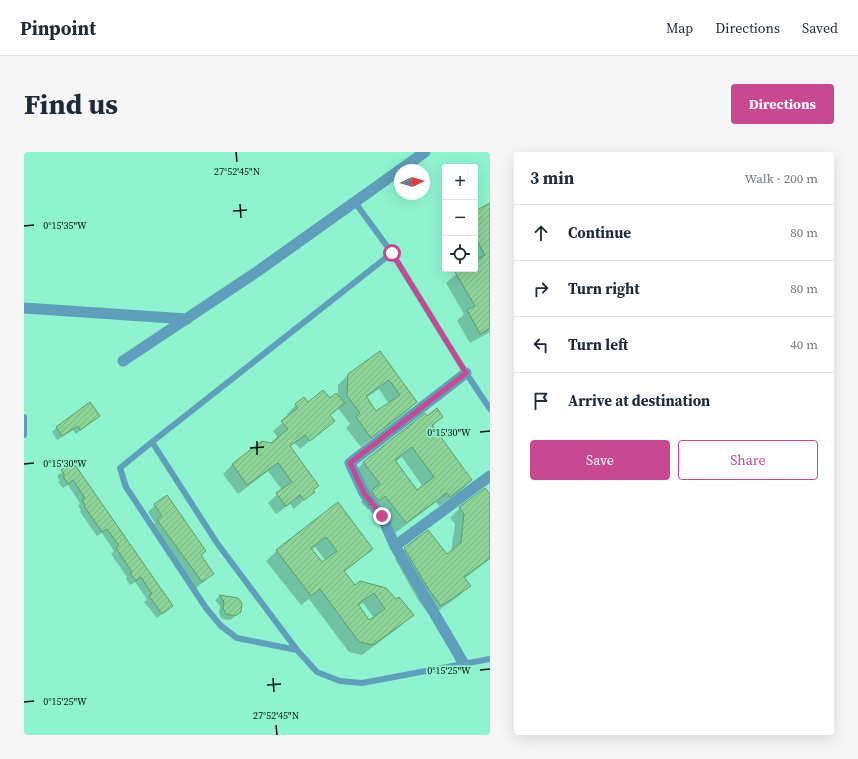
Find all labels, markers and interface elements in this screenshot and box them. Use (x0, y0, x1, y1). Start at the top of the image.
text: Pinpoint (20, 15, 96, 41)
text: Map (666, 18, 693, 38)
text: Directions (715, 18, 780, 38)
text: Saved (802, 18, 838, 38)
button: Directions (731, 84, 834, 124)
text: Find us (24, 85, 118, 123)
north arrow (394, 164, 430, 200)
map controls (442, 164, 478, 272)
button: + (442, 164, 478, 200)
text: 27°52'45"N (214, 165, 260, 178)
text: 3 min (530, 166, 574, 190)
text: Walk · 200 m (745, 170, 818, 187)
button: − (442, 200, 478, 236)
text: 0°15'35"W (43, 219, 87, 232)
icon: ahead (530, 222, 552, 244)
text: Continue (568, 222, 631, 243)
text: 80 m (790, 224, 818, 241)
button: locate (442, 236, 478, 272)
route start (383, 244, 401, 262)
icon: right (530, 278, 552, 300)
text: Turn right (568, 278, 640, 299)
text: 80 m (790, 280, 818, 297)
icon: left (530, 334, 552, 356)
text: Turn left (568, 334, 628, 355)
text: 40 m (790, 336, 818, 353)
icon: arrive (530, 390, 552, 412)
text: Arrive at destination (568, 390, 710, 411)
text: 0°15'30"W (427, 426, 471, 439)
button: Save (530, 440, 670, 480)
button: Share (678, 440, 818, 480)
text: 0°15'30"W (43, 457, 87, 470)
route end (373, 507, 391, 525)
text: 0°15'25"W (427, 664, 471, 677)
text: 0°15'25"W (43, 695, 87, 708)
text: 27°52'45"N (253, 709, 299, 722)

